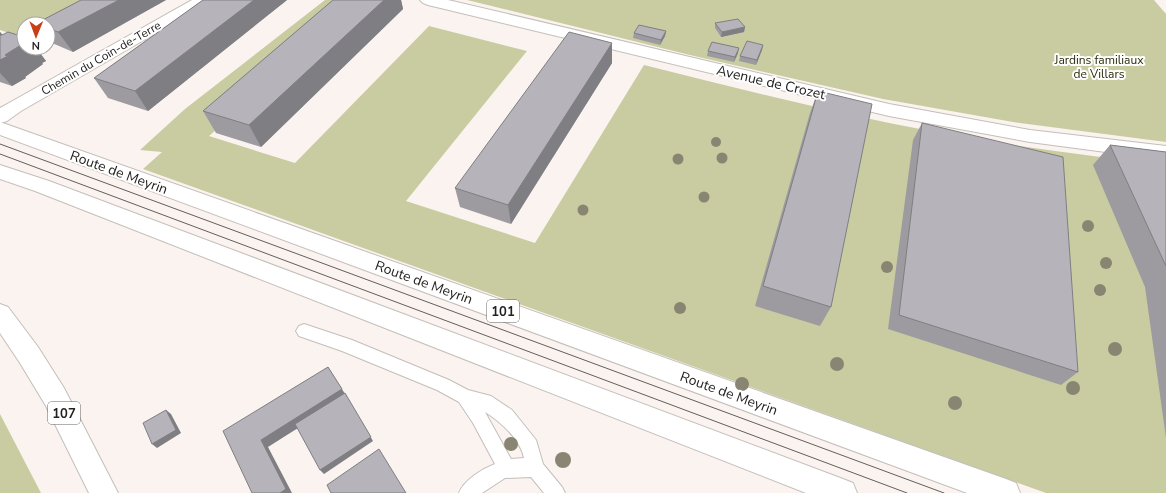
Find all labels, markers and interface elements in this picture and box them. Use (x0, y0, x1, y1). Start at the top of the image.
north arrow (16, 16, 56, 56)
street label: Chemin du Coin-de-Terre (38, 17, 164, 99)
text: N (32, 38, 40, 53)
park label: Jardins familiaux de Villars (1054, 52, 1144, 82)
street label: Avenue de Crozet (715, 61, 827, 104)
street label: Route de Meyrin (67, 146, 170, 199)
street label: Route de Meyrin (372, 256, 475, 309)
road number: 101 (487, 300, 519, 322)
street label: Route de Meyrin (677, 367, 780, 420)
road number: 107 (48, 402, 80, 424)

